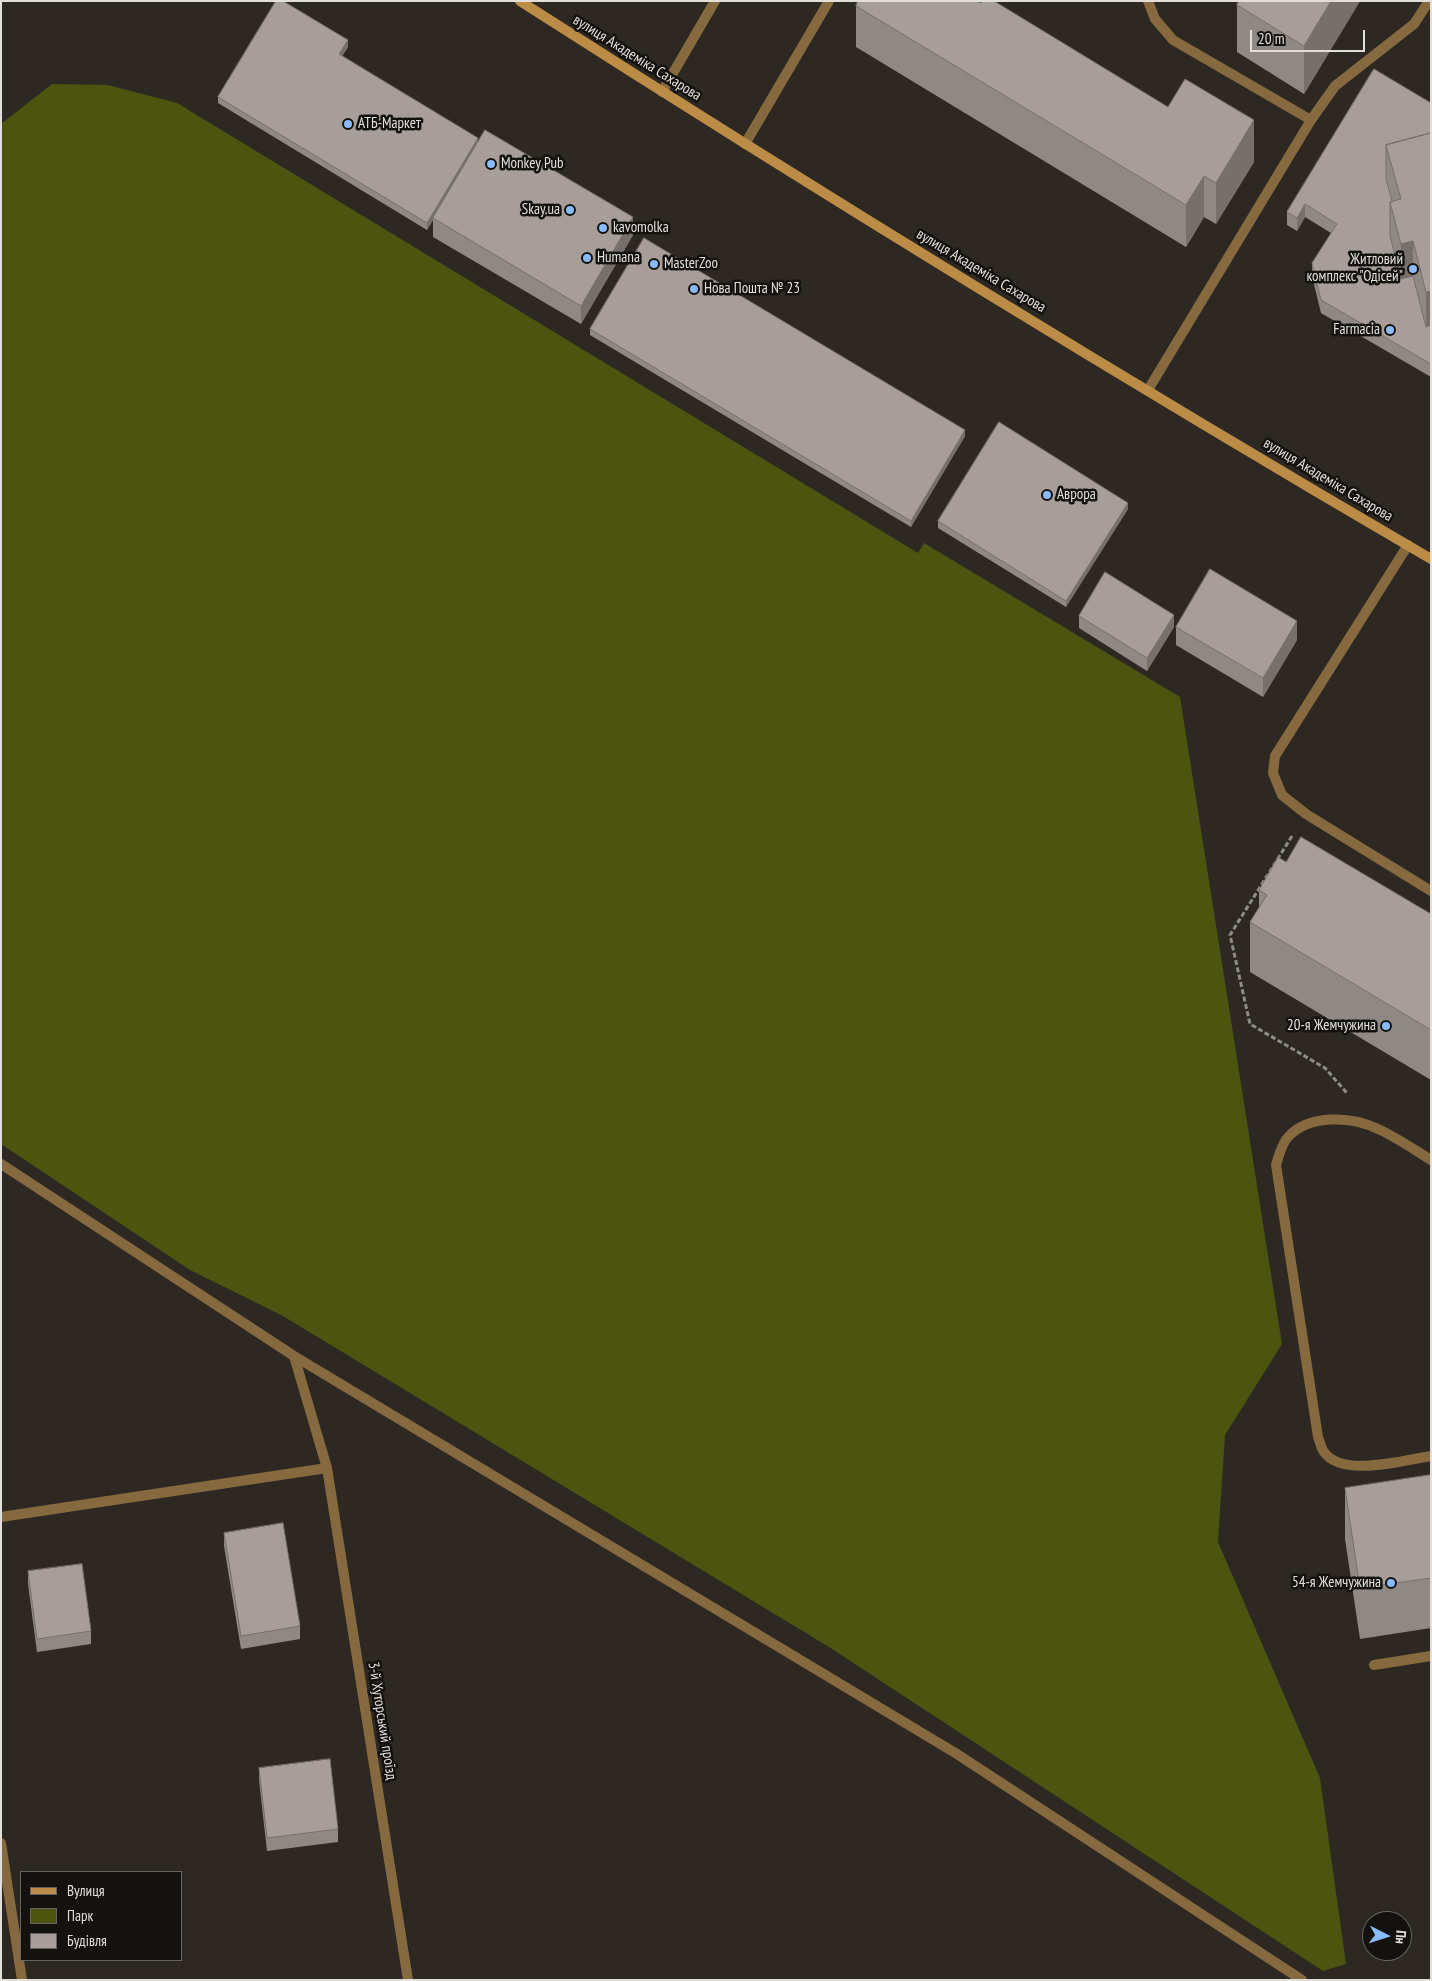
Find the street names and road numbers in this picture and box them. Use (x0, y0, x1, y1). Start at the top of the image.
street label: вулиця Академіка Сахарова (570, 11, 704, 105)
street label: вулиця Академіка Сахарова (913, 225, 1049, 317)
street label: вулиця Академіка Сахарова (1260, 434, 1396, 526)
street label: 3-й Хуторський проїзд (364, 1661, 400, 1781)

